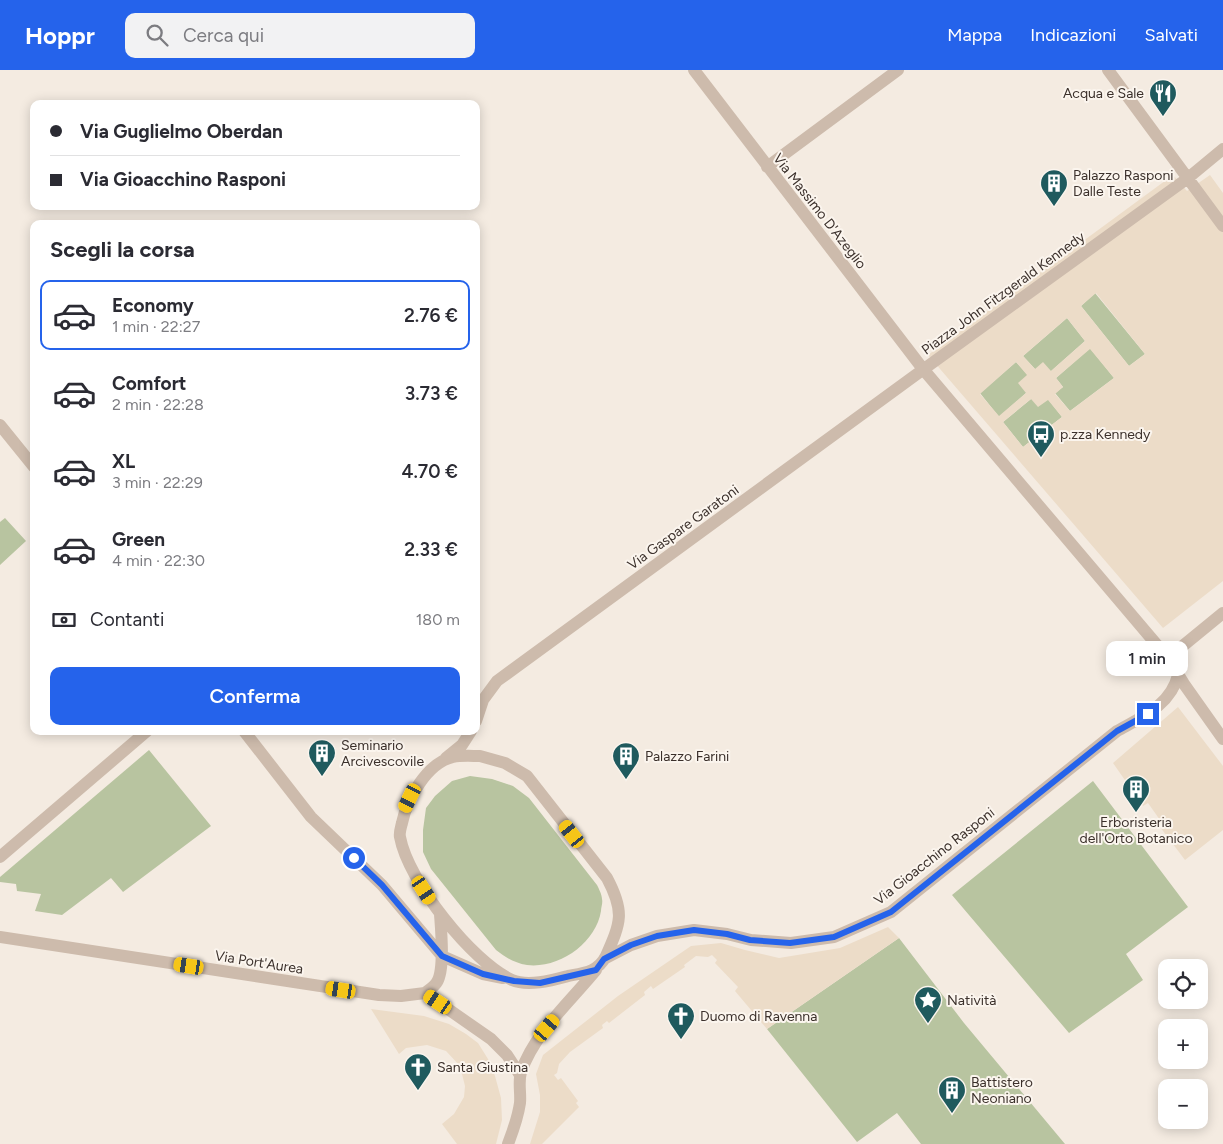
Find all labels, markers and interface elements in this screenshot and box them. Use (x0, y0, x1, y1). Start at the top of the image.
search box (125, 13, 475, 58)
text: Hoppr (25, 21, 95, 50)
icon: search (143, 21, 171, 49)
text: Cerca qui (183, 24, 264, 47)
text: Mappa (947, 24, 1002, 46)
text: Indicazioni (1030, 24, 1116, 46)
text: Salvati (1144, 24, 1198, 46)
restaurant icon: Acqua e Sale (1148, 78, 1178, 117)
place label: Acqua e Sale (1063, 85, 1144, 102)
text: Via Guglielmo Oberdan (80, 120, 283, 143)
street label: Via Massimo D'Azeglio (769, 150, 870, 272)
place label: Palazzo Rasponi Dalle Teste (1073, 167, 1174, 200)
text: Via Gioacchino Rasponi (80, 168, 286, 191)
building icon: Palazzo Rasponi Dalle Teste (1039, 168, 1069, 207)
street label: Piazza John Fitzgerald Kennedy (918, 228, 1089, 358)
text: Scegli la corsa (50, 236, 195, 263)
icon: car (52, 293, 97, 338)
text: Economy (112, 294, 194, 317)
text: 2.76 € (404, 304, 458, 327)
text: 1 min · 22:27 (112, 317, 200, 336)
icon: car (52, 371, 97, 416)
text: Comfort (112, 372, 187, 395)
text: 3.73 € (405, 382, 458, 405)
text: 2 min · 22:28 (112, 395, 204, 414)
bus stop icon: p.zza Kennedy (1026, 419, 1056, 458)
place label: p.zza Kennedy (1060, 426, 1151, 443)
icon: car (52, 449, 97, 494)
text: XL (112, 450, 135, 473)
text: 4.70 € (401, 460, 458, 483)
text: 3 min · 22:29 (112, 473, 203, 492)
street label: Via Gaspare Garatoni (624, 481, 742, 573)
icon: car (52, 527, 97, 572)
text: Green (112, 528, 165, 551)
text: 2.33 € (404, 538, 458, 561)
text: 4 min · 22:30 (112, 551, 205, 570)
icon: cash (50, 606, 78, 634)
text: Contanti (90, 608, 164, 631)
text: 180 m (416, 610, 460, 629)
callout: 1 min (1107, 642, 1189, 676)
text: 1 min (1128, 649, 1166, 668)
button: Conferma (50, 667, 460, 725)
route end (1137, 703, 1159, 725)
place label: Seminario Arcivescovile (341, 737, 424, 770)
building icon: Seminario Arcivescovile (307, 738, 337, 777)
building icon: Palazzo Farini (611, 741, 641, 780)
place label: Palazzo Farini (645, 748, 729, 765)
building icon: Erboristeria dell'Orto Botanico (1121, 774, 1151, 813)
car (396, 781, 423, 815)
street label: Via Gioacchino Rasponi (871, 804, 998, 909)
place label: Erboristeria dell'Orto Botanico (1079, 814, 1193, 847)
car (556, 818, 587, 850)
route start (343, 847, 365, 869)
car (409, 873, 438, 907)
street label: Via Port'Aurea (214, 947, 304, 978)
car (173, 956, 204, 976)
map controls (1158, 959, 1208, 1129)
button: locate (1158, 959, 1208, 1009)
car (325, 980, 356, 1000)
place icon: Natività (913, 985, 943, 1024)
car (421, 987, 454, 1017)
place label: Natività (947, 992, 996, 1009)
church icon: Duomo di Ravenna (666, 1001, 696, 1040)
place label: Duomo di Ravenna (700, 1008, 817, 1025)
car (531, 1012, 562, 1044)
button: + (1158, 1019, 1208, 1069)
church icon: Santa Giustina (403, 1052, 433, 1091)
place label: Santa Giustina (437, 1059, 528, 1076)
place label: Battistero Neoniano (971, 1074, 1033, 1107)
building icon: Battistero Neoniano (937, 1075, 967, 1114)
button: − (1158, 1079, 1208, 1129)

